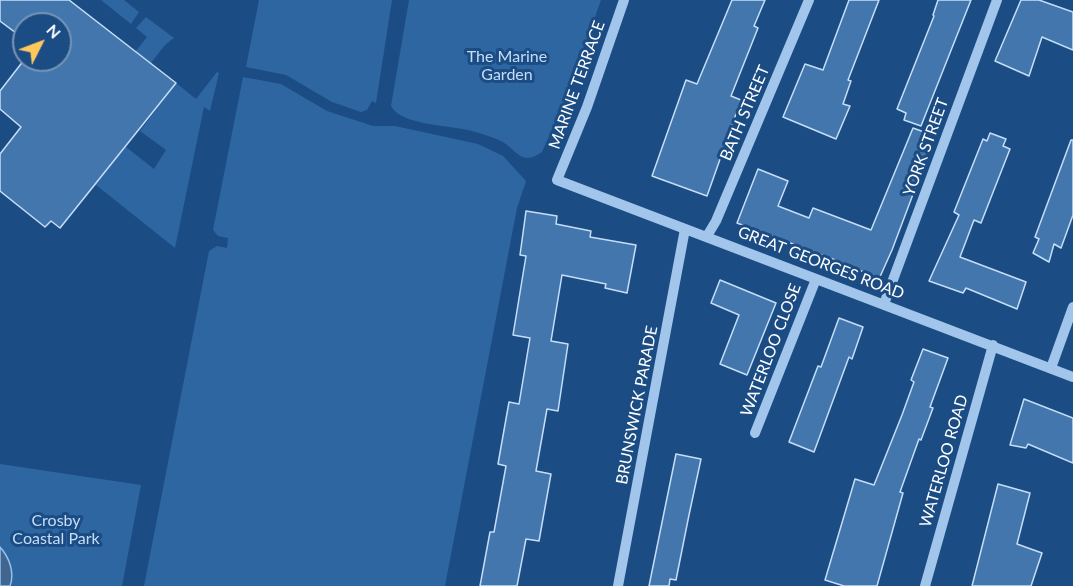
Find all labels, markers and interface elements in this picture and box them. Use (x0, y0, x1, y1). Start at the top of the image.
north arrow (12, 12, 72, 72)
street label: MARINE TERRACE (545, 18, 609, 152)
text: N (43, 20, 65, 42)
park label: The Marine Garden (467, 47, 547, 85)
street label: BATH STREET (716, 62, 774, 164)
street label: YORK STREET (899, 95, 953, 199)
street label: GREAT GEORGES ROAD (735, 222, 907, 304)
street label: WATERLOO CLOSE (737, 281, 805, 419)
street label: BRUNSWICK PARADE (612, 324, 662, 486)
street label: WATERLOO ROAD (916, 392, 972, 530)
park label: Crosby Coastal Park (12, 511, 100, 549)

